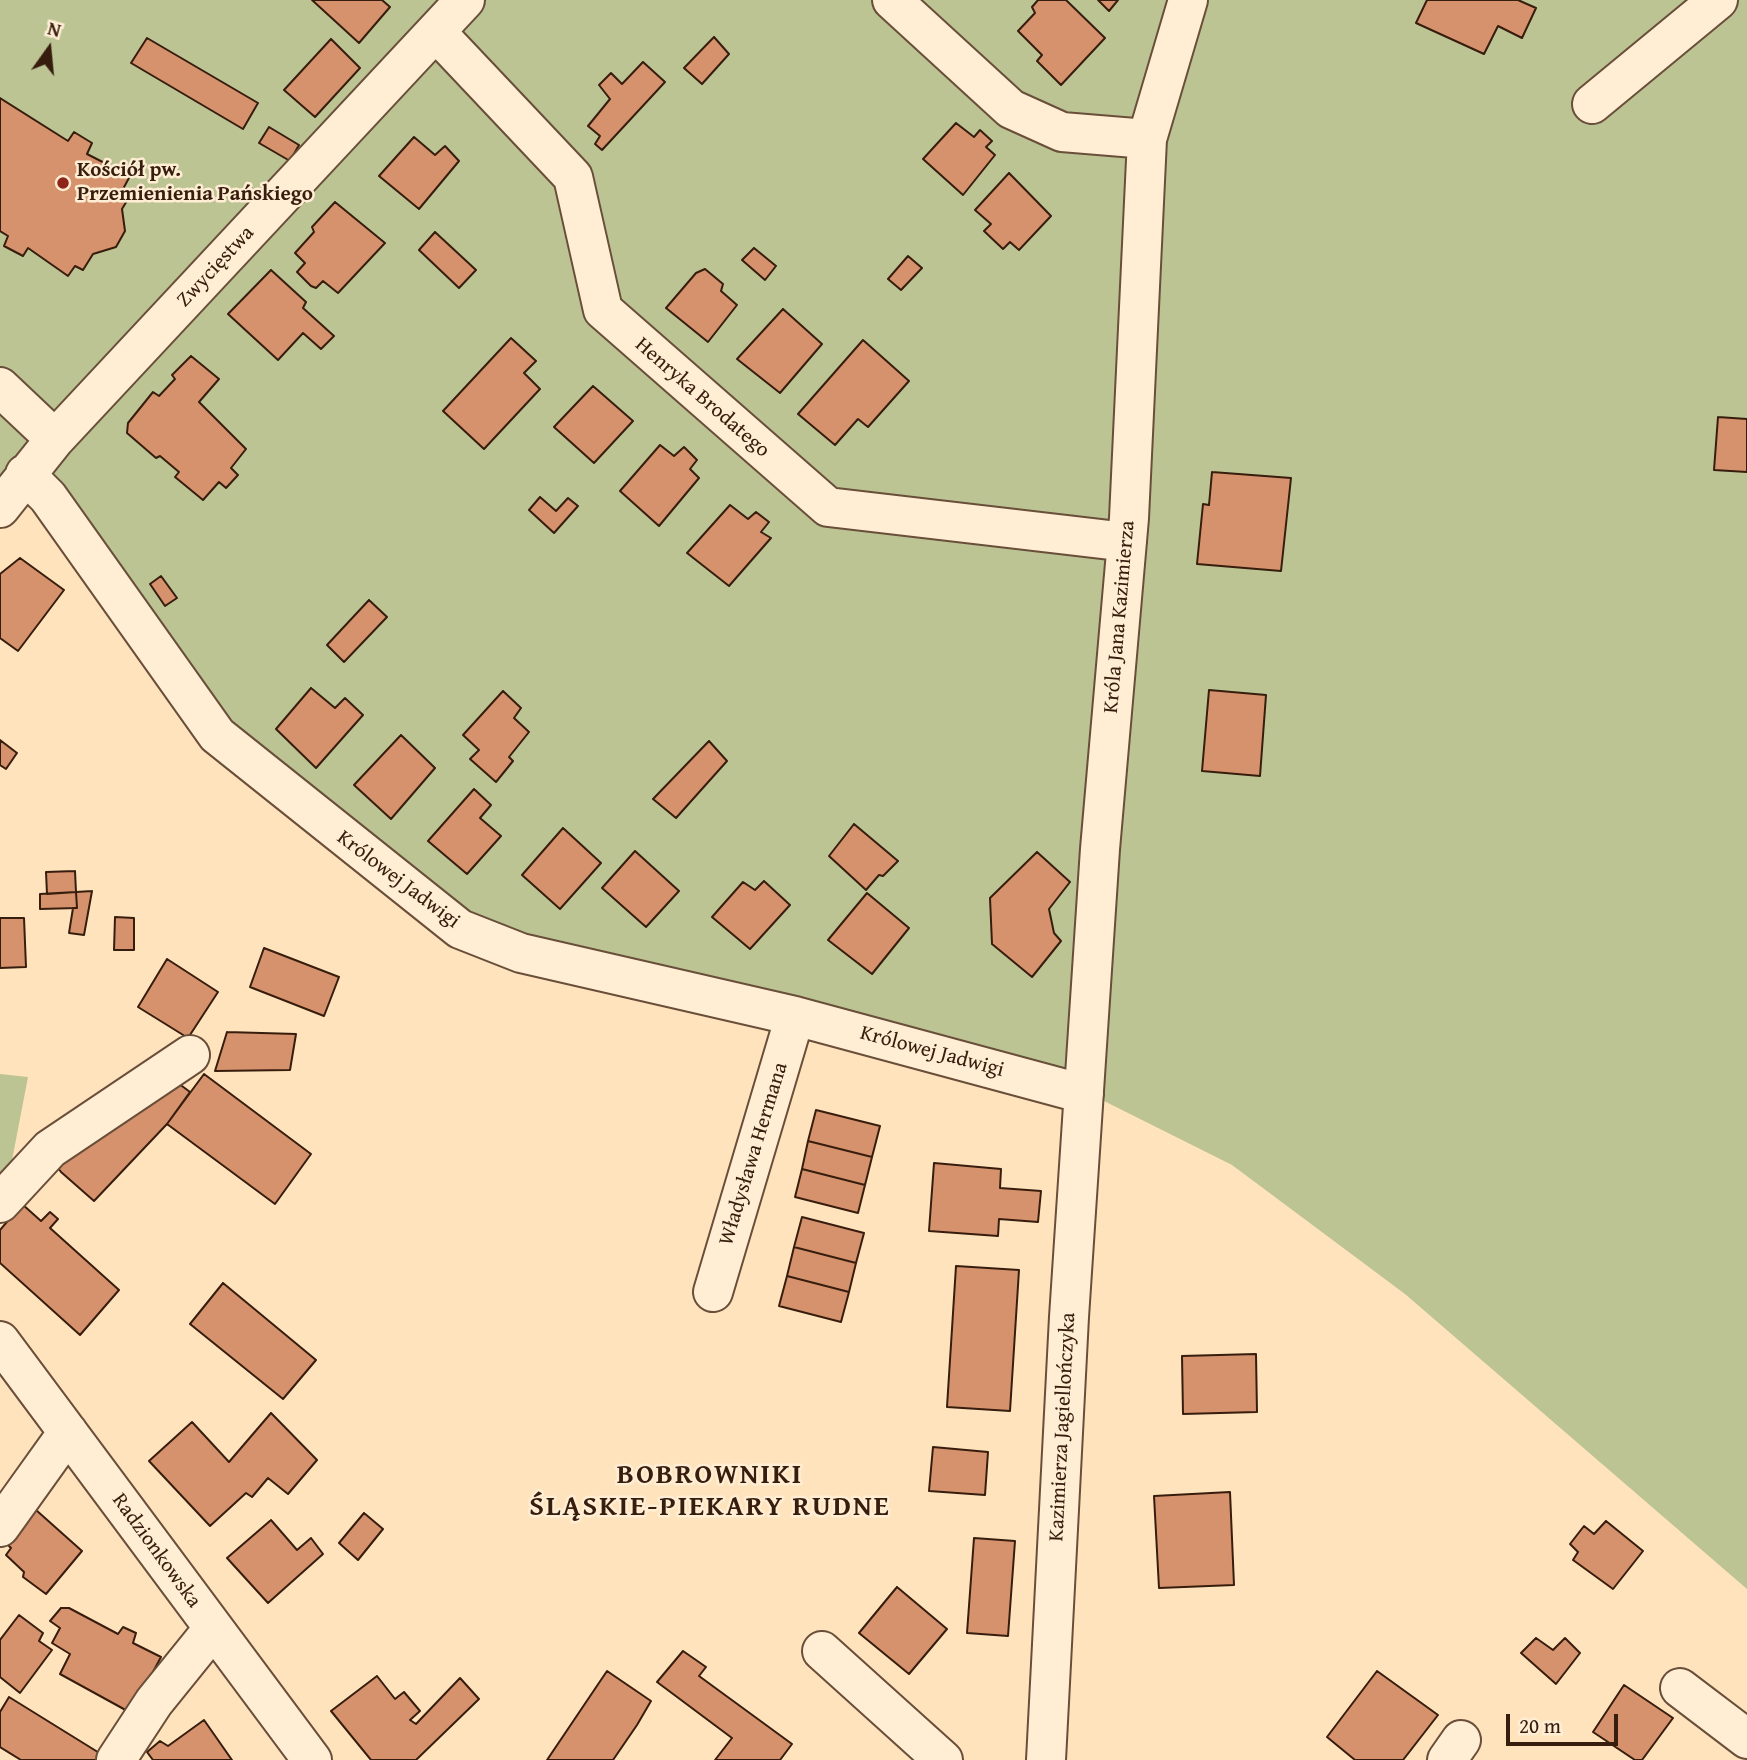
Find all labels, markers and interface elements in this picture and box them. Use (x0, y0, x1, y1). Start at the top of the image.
north arrow (14, 14, 84, 84)
text: N (45, 14, 64, 44)
place label: Kościół pw. Przemienienia Pańskiego (77, 158, 313, 208)
marker: Kościół pw. Przemienienia Pańskiego (55, 175, 71, 191)
street label: Zwycięstwa (172, 221, 260, 313)
street label: Henryka Brodatego (629, 333, 775, 463)
street label: Króla Jana Kazimierza (1099, 520, 1141, 714)
street label: Królowej Jadwigi (331, 826, 465, 934)
street label: Królowej Jadwigi (857, 1021, 1007, 1083)
street label: Władysława Hermana (714, 1059, 794, 1249)
street label: Kazimierza Jagiellończyka (1044, 1312, 1082, 1542)
district label: BOBROWNIKI ŚLĄSKIE-PIEKARY RUDNE (532, 1459, 888, 1525)
street label: Radzionkowska (106, 1489, 206, 1613)
scale bar (1509, 1700, 1621, 1744)
text: 20 m (1519, 1710, 1561, 1741)

